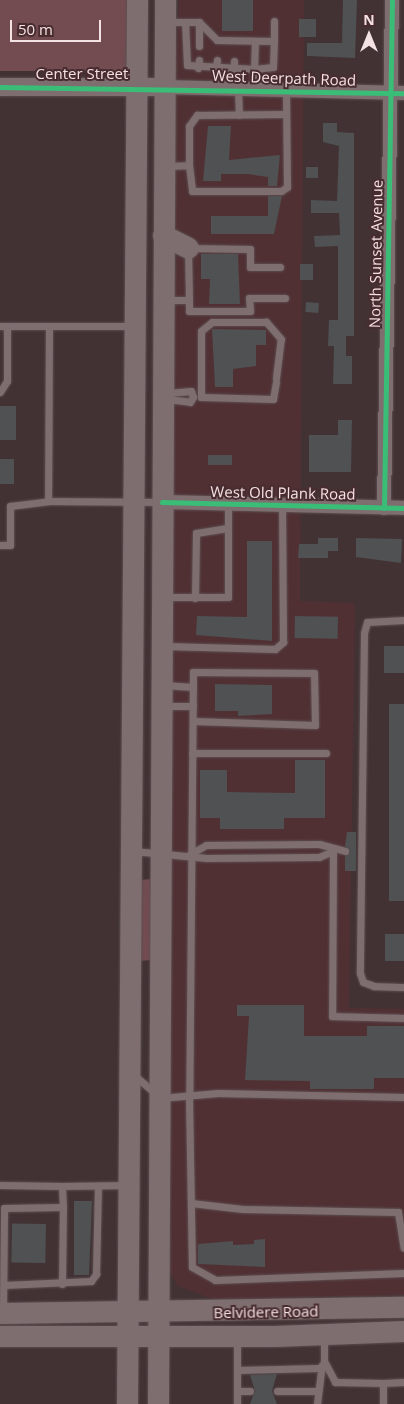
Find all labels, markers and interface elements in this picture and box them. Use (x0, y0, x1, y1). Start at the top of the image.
scale bar (12, 10, 104, 42)
north arrow (344, 10, 394, 60)
text: N (363, 10, 375, 29)
text: 50 m (18, 19, 53, 39)
street label: Center Street (36, 65, 128, 83)
street label: West Deerpath Road (212, 66, 356, 90)
street label: North Sunset Avenue (366, 180, 386, 328)
street label: West Old Plank Road (210, 483, 356, 503)
street label: Belvidere Road (213, 1302, 319, 1322)

